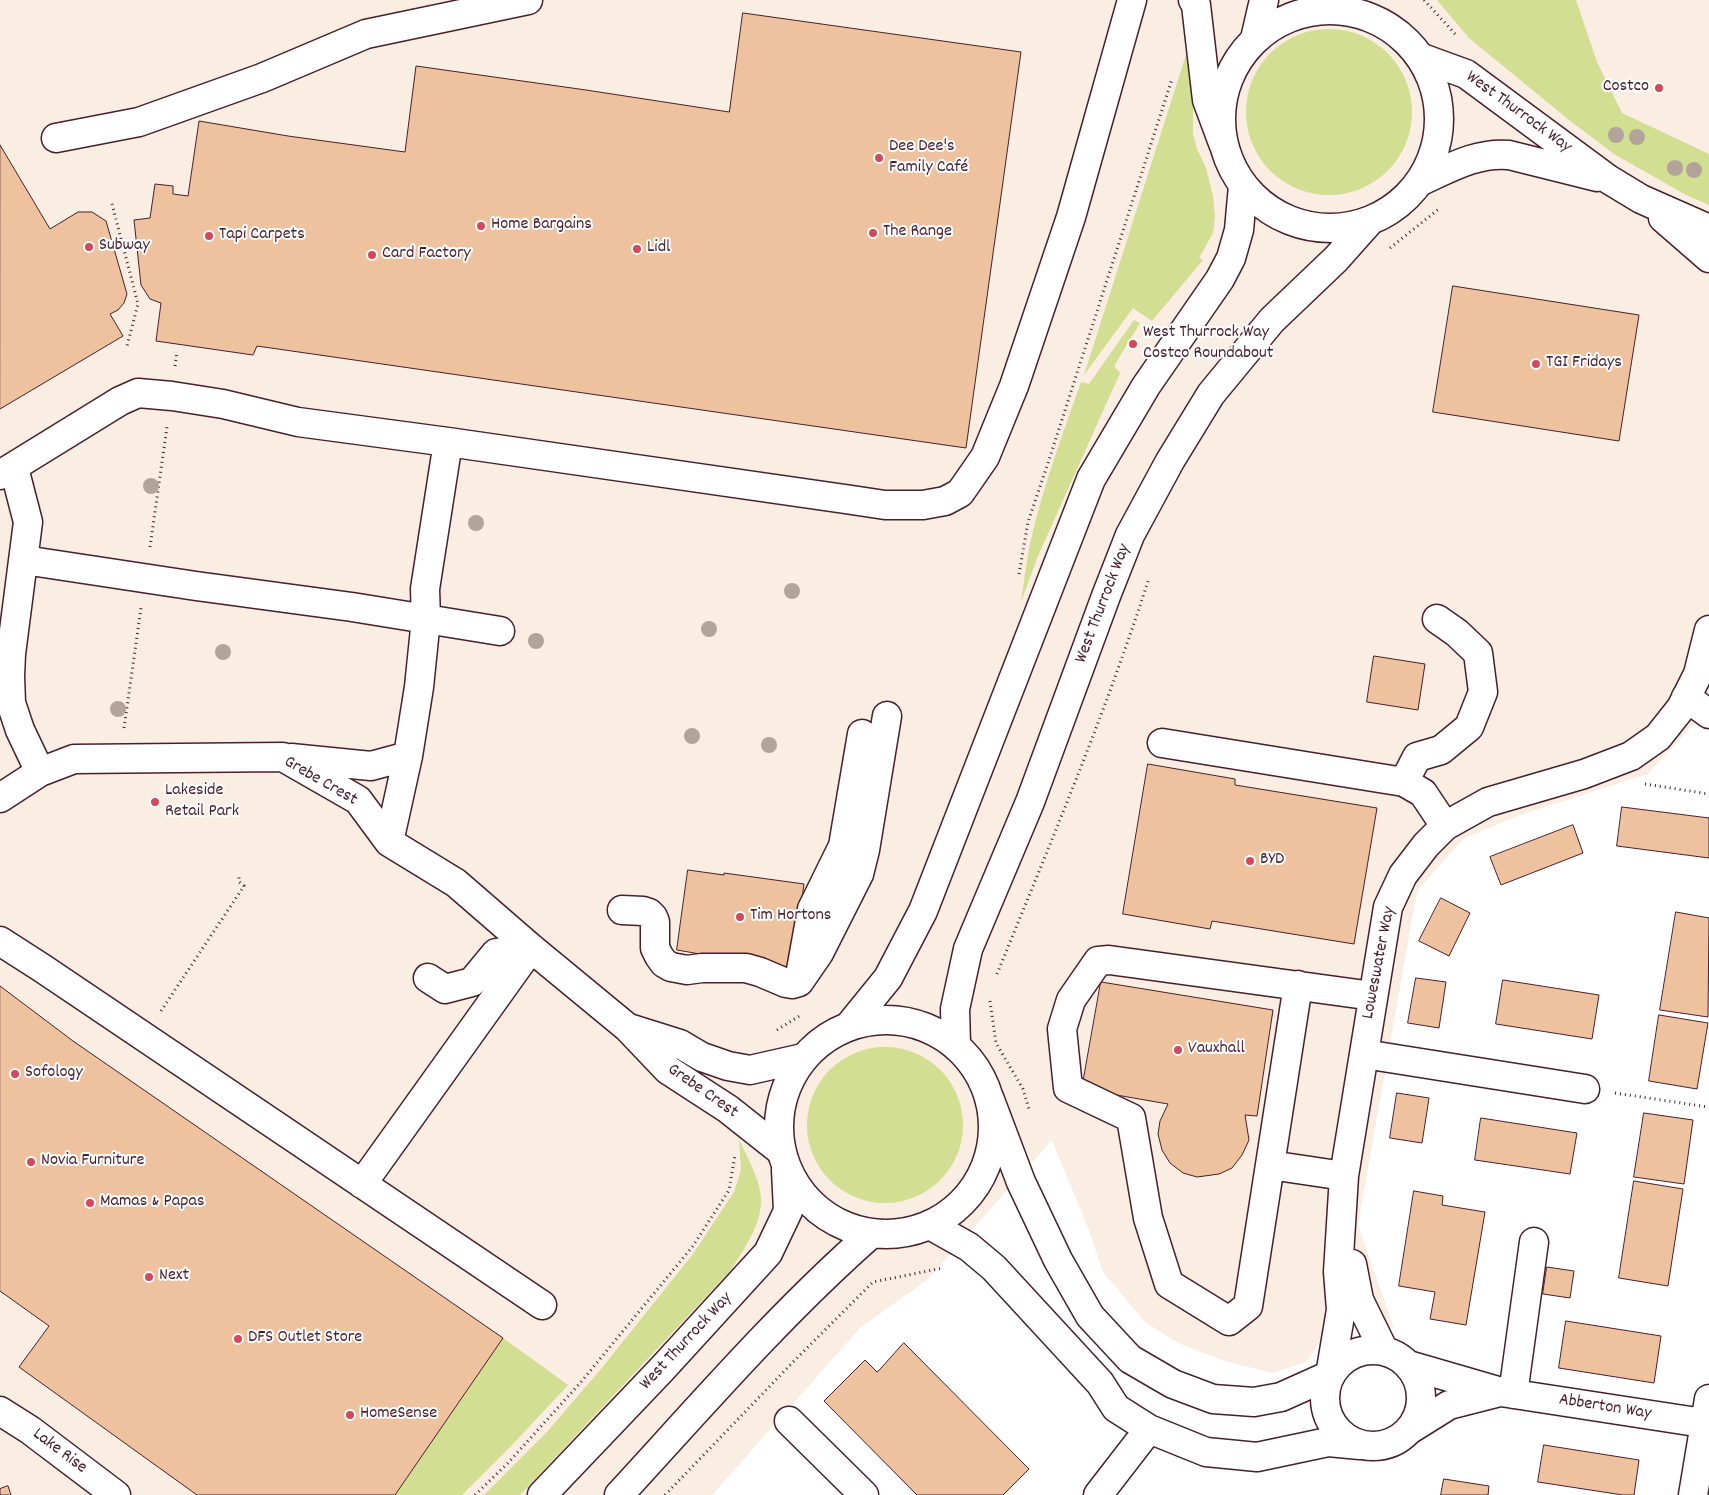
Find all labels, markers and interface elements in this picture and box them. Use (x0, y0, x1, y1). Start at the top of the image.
street label: West Thurrock Way (1461, 67, 1575, 159)
place label: Costco (1603, 77, 1649, 99)
marker: Costco (1653, 82, 1665, 94)
place label: Dee Dee's Family Café (889, 137, 968, 180)
marker: Dee Dee's Family Café (873, 152, 885, 164)
place label: Home Bargains (491, 215, 592, 237)
marker: Home Bargains (475, 220, 487, 232)
place label: The Range (883, 222, 952, 244)
place label: Tapi Carpets (219, 225, 305, 247)
marker: The Range (867, 227, 879, 239)
marker: Tapi Carpets (203, 230, 215, 242)
place label: Subway (99, 236, 150, 258)
place label: Lidl (647, 238, 670, 260)
marker: Subway (83, 241, 95, 253)
marker: Lidl (631, 243, 643, 255)
place label: Card Factory (382, 244, 471, 266)
marker: Card Factory (366, 249, 378, 261)
place label: West Thurrock Way Costco Roundabout (1143, 323, 1273, 366)
marker: West Thurrock Way Costco Roundabout (1127, 338, 1139, 350)
place label: TGI Fridays (1546, 353, 1622, 375)
marker: TGI Fridays (1530, 358, 1542, 370)
street label: West Thurrock Way (1071, 541, 1137, 667)
street label: Grebe Crest (279, 752, 361, 812)
place label: Lakeside Retail Park (165, 781, 239, 824)
marker: Lakeside Retail Park (149, 796, 161, 808)
place label: BYD (1260, 850, 1284, 872)
marker: BYD (1244, 855, 1256, 867)
street label: Loweswater Way (1359, 905, 1401, 1021)
place label: Tim Hortons (750, 906, 831, 928)
marker: Tim Hortons (734, 911, 746, 923)
place label: Vauxhall (1188, 1039, 1245, 1061)
marker: Vauxhall (1172, 1044, 1184, 1056)
street label: Grebe Crest (663, 1060, 741, 1124)
place label: Sofology (25, 1063, 83, 1085)
marker: Sofology (9, 1068, 21, 1080)
place label: Novia Furniture (41, 1151, 144, 1173)
marker: Novia Furniture (25, 1156, 37, 1168)
place label: Mamas & Papas (100, 1192, 204, 1214)
marker: Mamas & Papas (84, 1197, 96, 1209)
place label: Next (159, 1266, 189, 1288)
marker: Next (143, 1271, 155, 1283)
street label: West Thurrock Way (636, 1289, 738, 1395)
place label: DFS Outlet Store (248, 1328, 362, 1350)
marker: DFS Outlet Store (232, 1333, 244, 1345)
street label: Abberton Way (1557, 1390, 1653, 1426)
place label: HomeSense (360, 1404, 437, 1426)
marker: HomeSense (344, 1409, 356, 1421)
street label: Lake Rise (27, 1424, 91, 1480)

